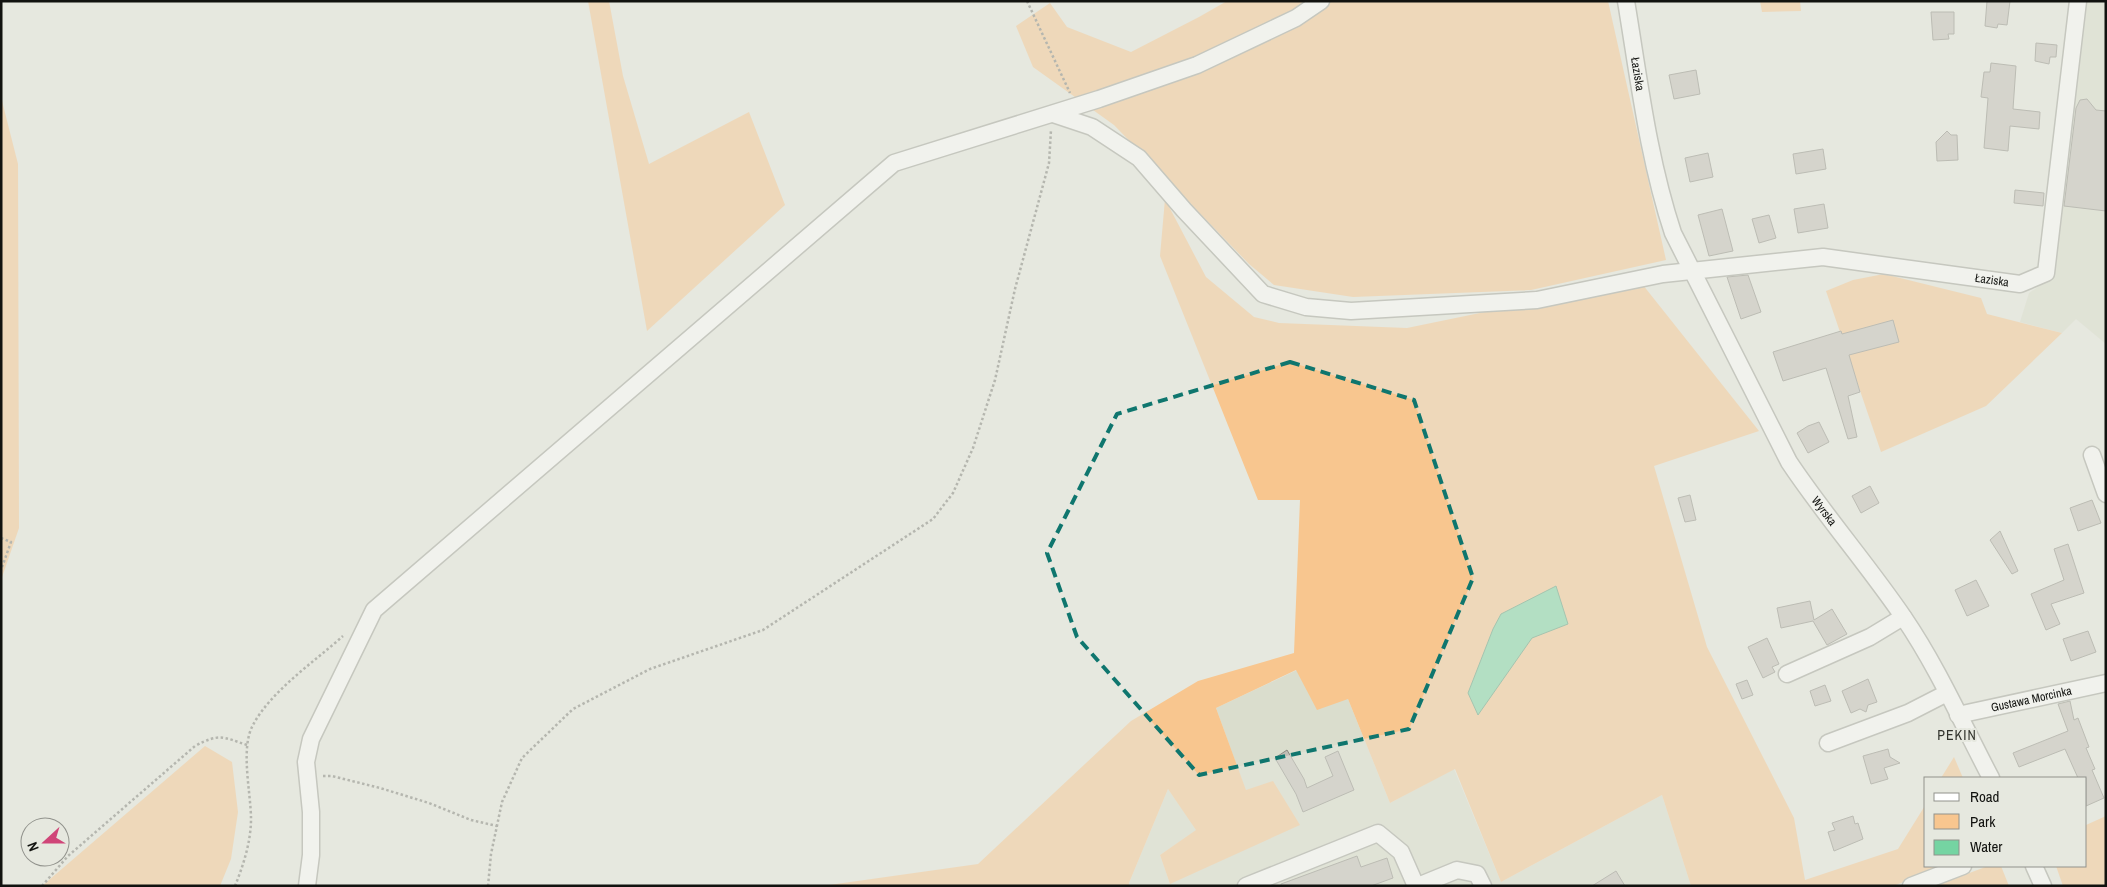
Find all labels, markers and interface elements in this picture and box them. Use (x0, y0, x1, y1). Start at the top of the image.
street label: Łaziska (1627, 56, 1648, 93)
street label: Łaziska (1974, 270, 2010, 290)
street label: Wyrska (1808, 493, 1841, 529)
street label: Gustawa Morcinka (1989, 683, 2074, 716)
district label: PEKIN (1937, 726, 1977, 744)
legend (1924, 777, 2087, 867)
text: Road (1970, 786, 1999, 807)
text: Park (1970, 811, 1996, 832)
north arrow (20, 817, 70, 867)
text: Water (1970, 836, 2002, 857)
text: N (23, 840, 43, 854)

